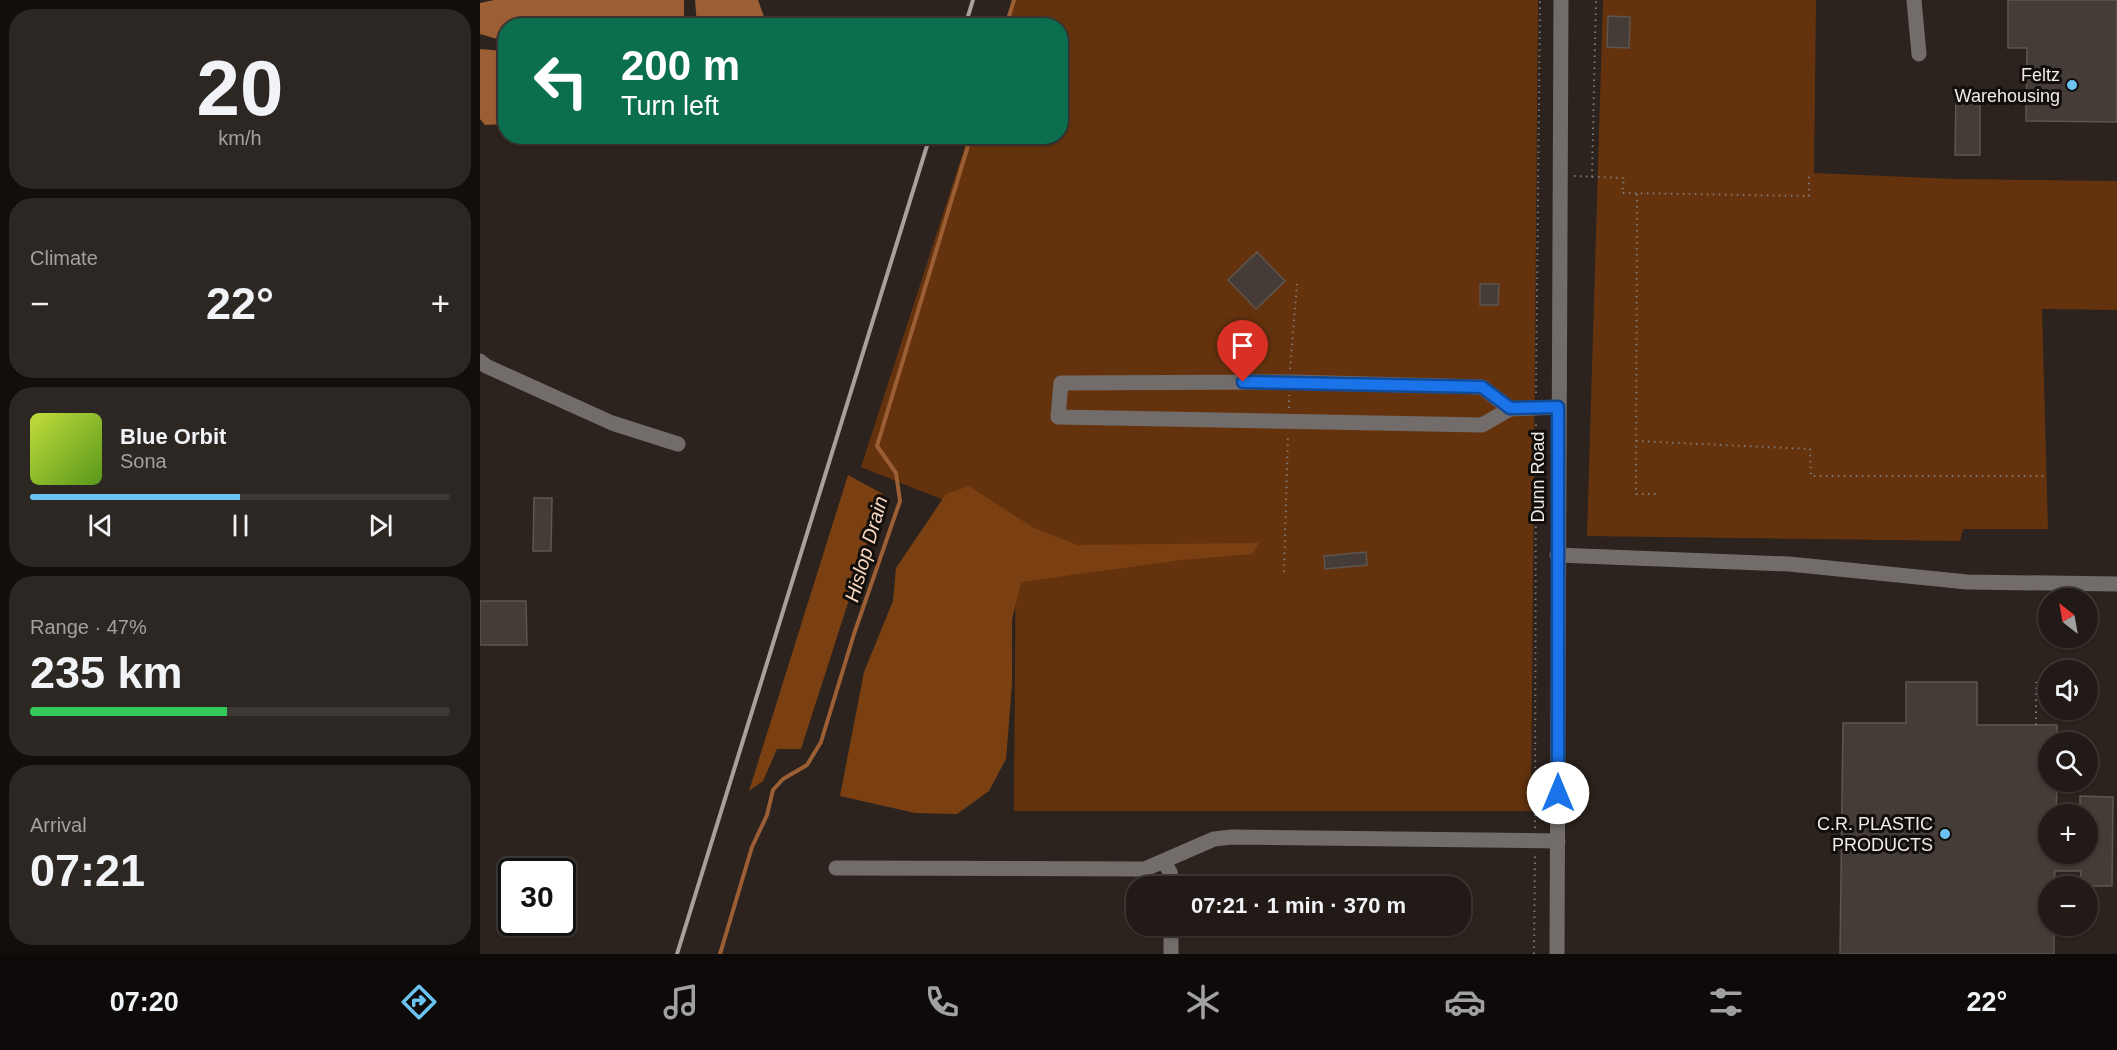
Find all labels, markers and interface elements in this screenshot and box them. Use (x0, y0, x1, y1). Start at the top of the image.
icon: left (522, 42, 600, 120)
text: 200 m (621, 42, 740, 89)
text: 20 (197, 44, 283, 132)
place label: Feltz Warehousing (1955, 65, 2060, 106)
marker: Feltz Warehousing (2065, 78, 2079, 92)
text: Turn left (621, 91, 719, 121)
text: km/h (218, 127, 262, 149)
text: Climate (30, 247, 98, 269)
text: 22° (206, 278, 274, 329)
text: − (30, 285, 49, 322)
text: + (431, 285, 450, 322)
pin (1217, 320, 1268, 382)
icon: arrive (1226, 329, 1259, 362)
text: Blue Orbit (120, 424, 226, 449)
street label: Dunn Road (1528, 431, 1548, 523)
text: Sona (120, 450, 167, 472)
water label: Hislop Drain (840, 494, 892, 604)
icon: previous (84, 509, 117, 542)
icon: pause (224, 509, 257, 542)
icon: next (364, 509, 397, 542)
north arrow (2038, 588, 2098, 648)
map controls (2038, 588, 2098, 936)
text: Range · 47% (30, 616, 147, 638)
text: 235 km (30, 647, 183, 698)
button: sound (2038, 660, 2098, 720)
button: search (2038, 732, 2098, 792)
position arrow (1526, 761, 1590, 825)
button: + (2038, 804, 2098, 864)
text: Arrival (30, 814, 87, 836)
place label: C.R. PLASTIC PRODUCTS (1817, 814, 1933, 855)
marker: C.R. PLASTIC PRODUCTS (1938, 827, 1952, 841)
text: 07:21 (30, 845, 145, 896)
speed limit sign: 30 (498, 858, 576, 936)
button: − (2038, 876, 2098, 936)
text: 07:21 · 1 min · 370 m (1191, 893, 1406, 918)
icon: directions (398, 981, 440, 1023)
icon: music (660, 981, 702, 1023)
icon: phone (921, 981, 963, 1023)
icon: climate (1182, 981, 1224, 1023)
icon: car (1444, 981, 1486, 1023)
icon: filters (1705, 981, 1747, 1023)
text: 07:20 (110, 987, 179, 1017)
text: 22° (1966, 987, 2007, 1017)

